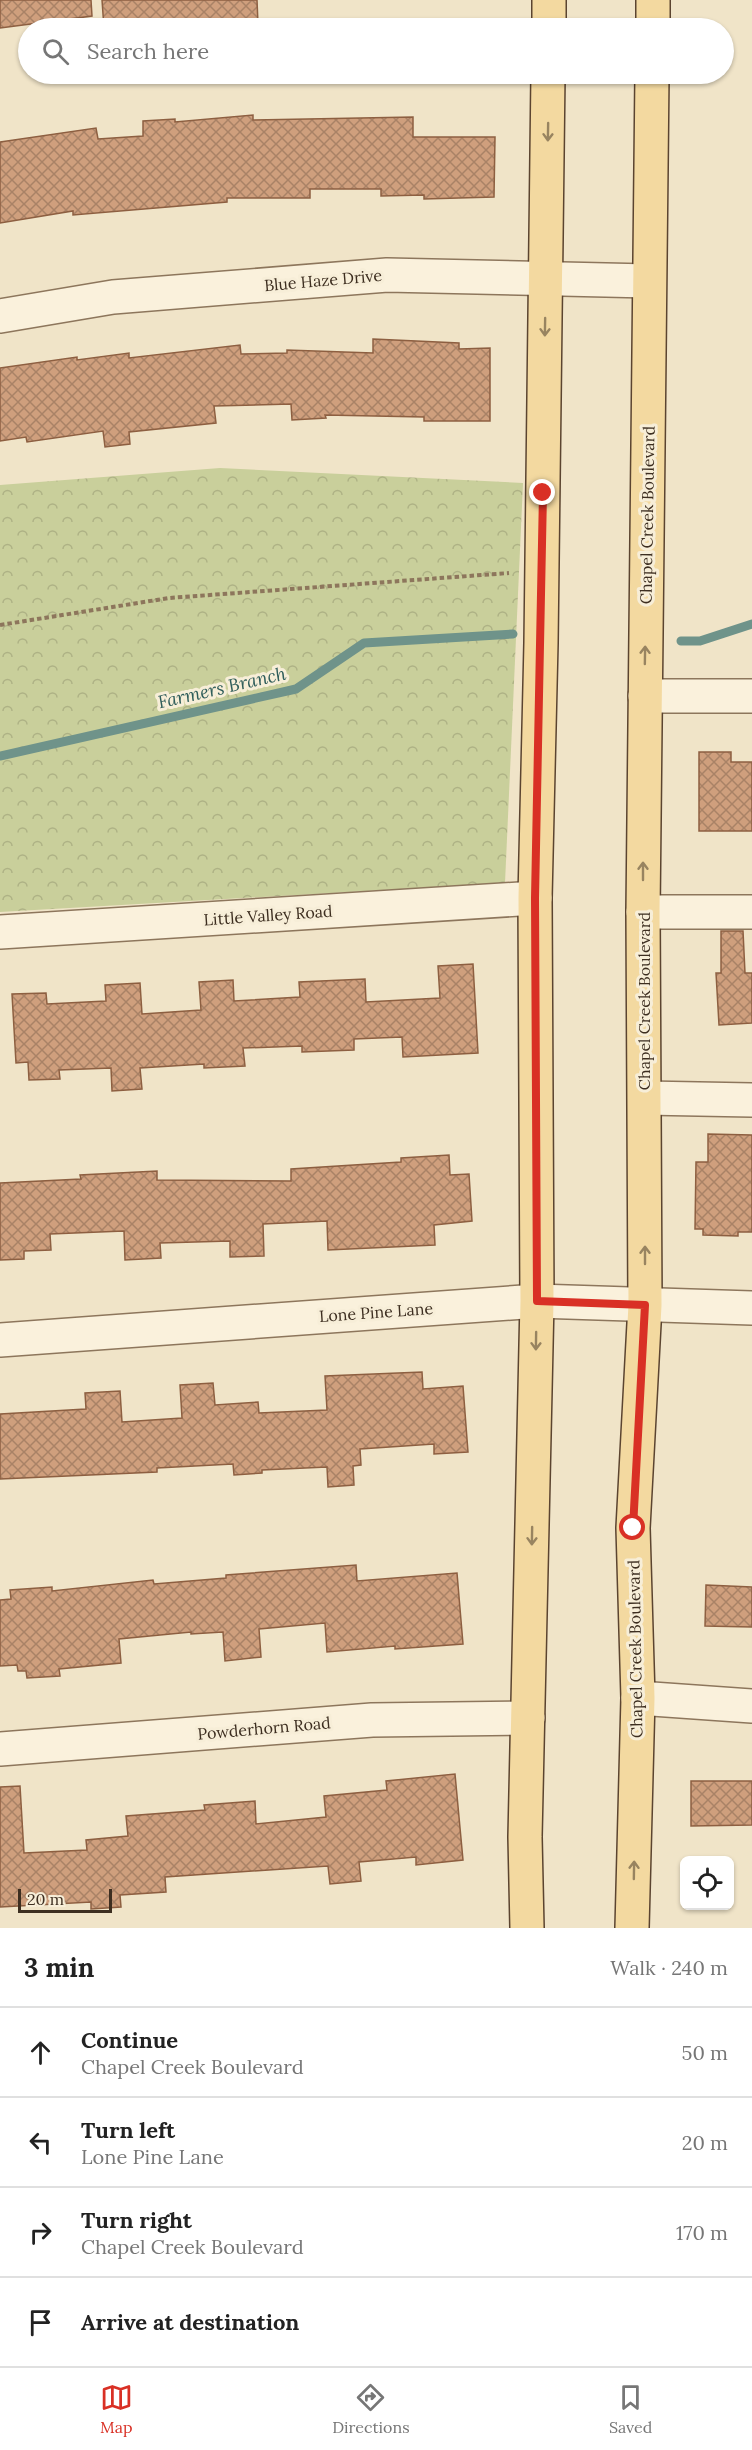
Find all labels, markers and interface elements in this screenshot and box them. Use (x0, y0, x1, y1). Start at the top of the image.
search box (18, 18, 734, 84)
icon: search (39, 35, 72, 68)
text: Search here (87, 37, 209, 65)
one-way arrow (542, 121, 553, 141)
street label: Blue Haze Drive (263, 265, 383, 295)
one-way arrow (539, 316, 551, 336)
street label: Chapel Creek Boulevard (635, 425, 659, 604)
route end (529, 479, 555, 505)
one-way arrow (639, 645, 651, 665)
water label: Farmers Branch (156, 661, 289, 713)
one-way arrow (637, 861, 649, 881)
street label: Little Valley Road (203, 900, 334, 929)
street label: Chapel Creek Boulevard (634, 911, 654, 1090)
one-way arrow (639, 1245, 651, 1265)
street label: Lone Pine Lane (318, 1298, 434, 1326)
one-way arrow (531, 1330, 542, 1350)
route start (619, 1514, 645, 1540)
one-way arrow (526, 1525, 537, 1545)
street label: Chapel Creek Boulevard (623, 1559, 647, 1738)
street label: Powderhorn Road (197, 1712, 332, 1744)
map controls (680, 1856, 734, 1910)
button: locate (680, 1856, 734, 1910)
one-way arrow (628, 1860, 639, 1880)
scale bar (18, 1886, 112, 1914)
text: 20 m (27, 1889, 64, 1909)
text: 3 min (24, 1951, 94, 1984)
text: Walk · 240 m (610, 1955, 728, 1980)
text: Continue (81, 2026, 178, 2054)
icon: ahead (24, 2036, 57, 2069)
text: 50 m (682, 2040, 728, 2065)
text: Chapel Creek Boulevard (81, 2054, 304, 2079)
text: Turn left (81, 2116, 175, 2144)
icon: left (24, 2126, 57, 2159)
text: 20 m (682, 2130, 728, 2155)
text: Lone Pine Lane (81, 2144, 224, 2169)
text: Turn right (81, 2206, 192, 2234)
icon: right (24, 2216, 57, 2249)
text: 170 m (676, 2220, 728, 2245)
text: Chapel Creek Boulevard (81, 2234, 304, 2259)
icon: arrive (24, 2306, 57, 2339)
text: Arrive at destination (81, 2308, 299, 2336)
tab: Map (100, 2381, 133, 2437)
tab: Directions (332, 2381, 410, 2437)
tab: Saved (609, 2381, 652, 2437)

